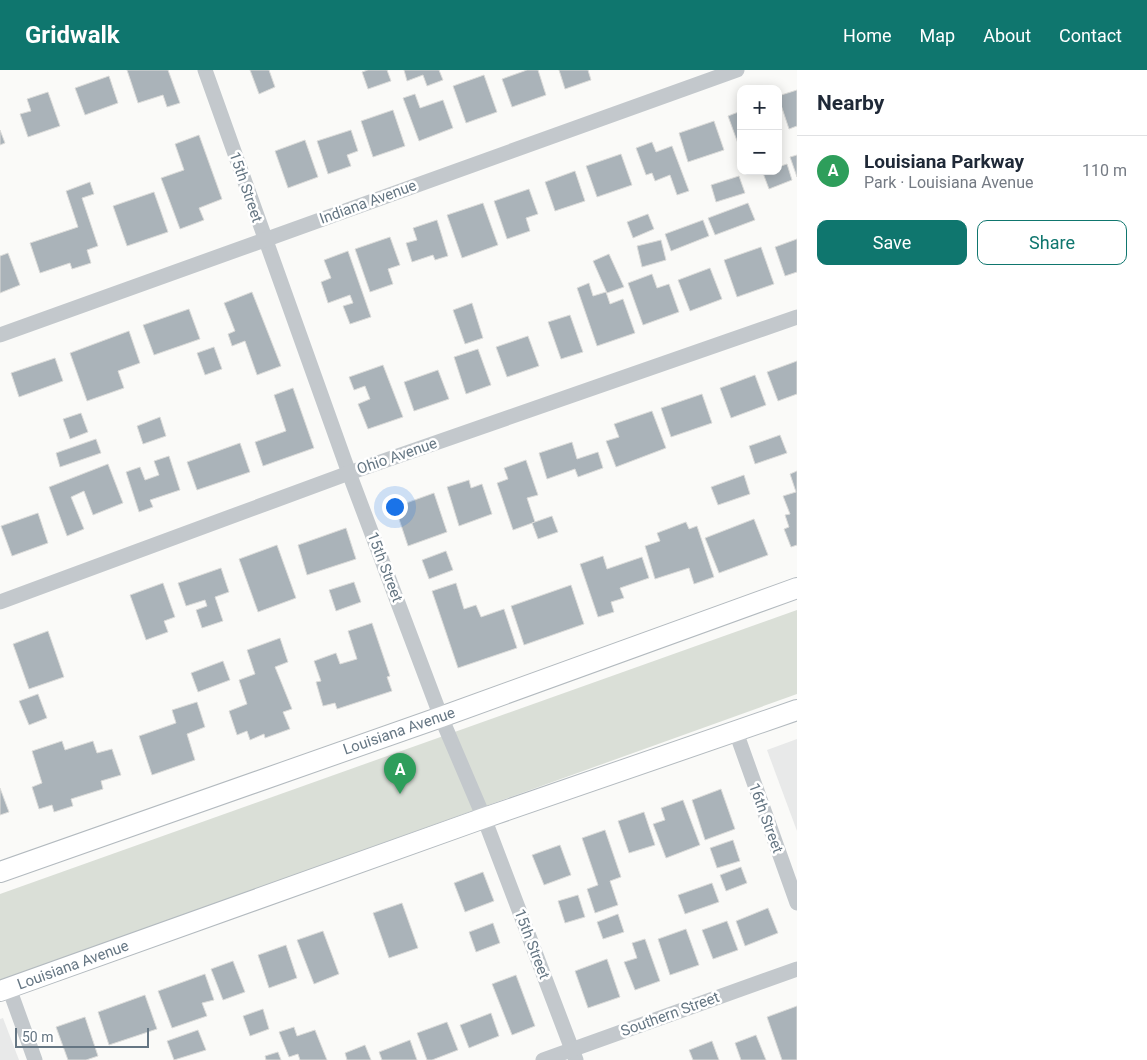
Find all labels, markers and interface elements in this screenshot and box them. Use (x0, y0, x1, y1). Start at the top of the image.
text: Gridwalk (25, 21, 120, 49)
text: Home (843, 25, 892, 46)
text: Map (920, 25, 955, 46)
text: About (983, 25, 1031, 46)
text: Contact (1059, 25, 1122, 46)
map controls (737, 85, 782, 175)
button: + (737, 85, 782, 130)
text: Nearby (817, 91, 884, 115)
button: − (737, 130, 782, 175)
street label: 15th Street (226, 149, 266, 225)
text: Louisiana Parkway (864, 150, 1024, 173)
text: A (828, 161, 838, 180)
text: 110 m (1082, 161, 1127, 180)
text: Park · Louisiana Avenue (864, 173, 1034, 192)
street label: Indiana Avenue (317, 176, 419, 228)
button: Save (817, 220, 967, 265)
button: Share (977, 220, 1127, 265)
street label: Ohio Avenue (355, 434, 439, 478)
your location (382, 494, 408, 520)
street label: 15th Street (363, 530, 407, 605)
street label: Louisiana Avenue (341, 703, 457, 759)
pin: A (384, 753, 416, 794)
street label: 16th Street (745, 780, 787, 856)
street label: 15th Street (510, 907, 554, 982)
street label: Louisiana Avenue (15, 936, 131, 994)
street label: Southern Street (618, 988, 722, 1040)
scale bar (15, 1025, 149, 1048)
text: 50 m (22, 1029, 54, 1045)

